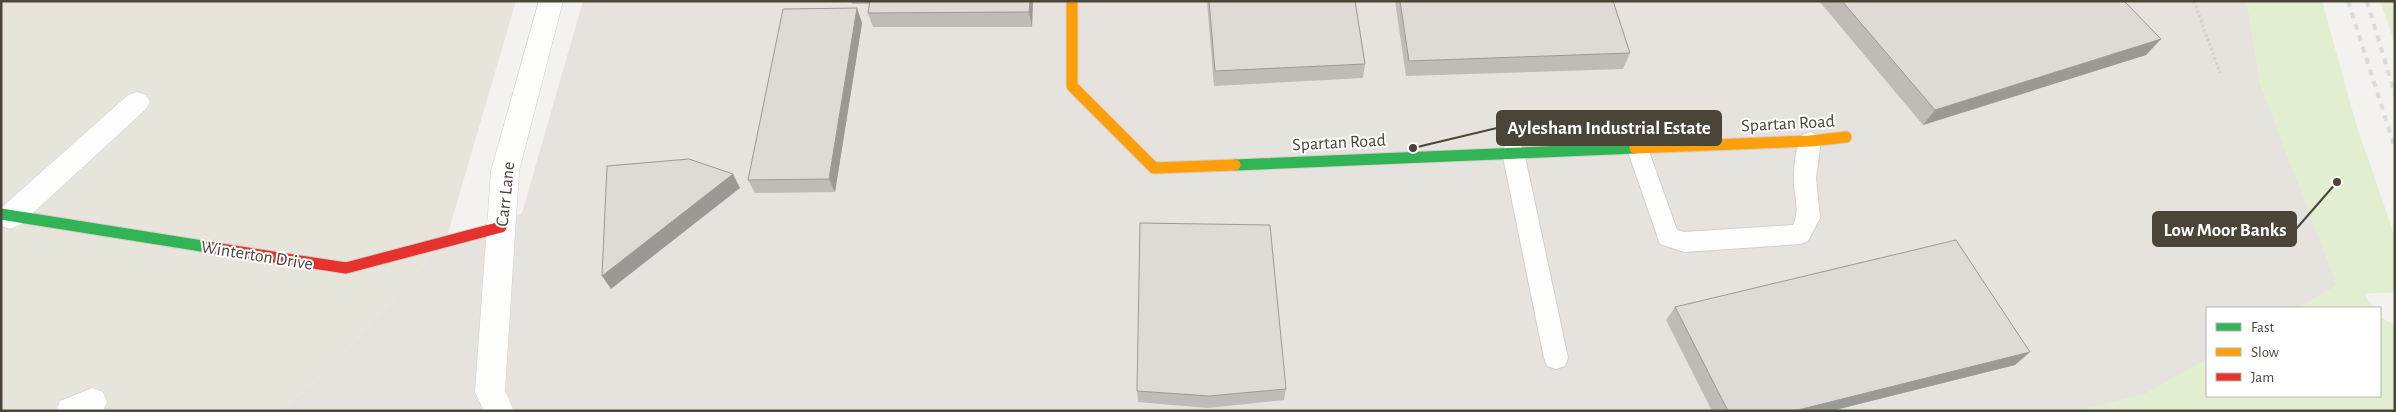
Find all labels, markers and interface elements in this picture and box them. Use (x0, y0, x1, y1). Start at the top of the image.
callout: Aylesham Industrial Estate (1497, 111, 1721, 145)
street label: Spartan Road (1741, 113, 1835, 135)
text: Aylesham Industrial Estate (1507, 119, 1711, 138)
street label: Spartan Road (1292, 132, 1386, 154)
street label: Carr Lane (494, 161, 518, 228)
callout: Low Moor Banks (2153, 212, 2296, 246)
text: Low Moor Banks (2163, 221, 2287, 240)
street label: Winterton Drive (200, 238, 314, 274)
legend (2206, 307, 2381, 397)
text: Fast (2251, 320, 2275, 335)
text: Slow (2251, 345, 2279, 360)
text: Jam (2251, 370, 2274, 385)

